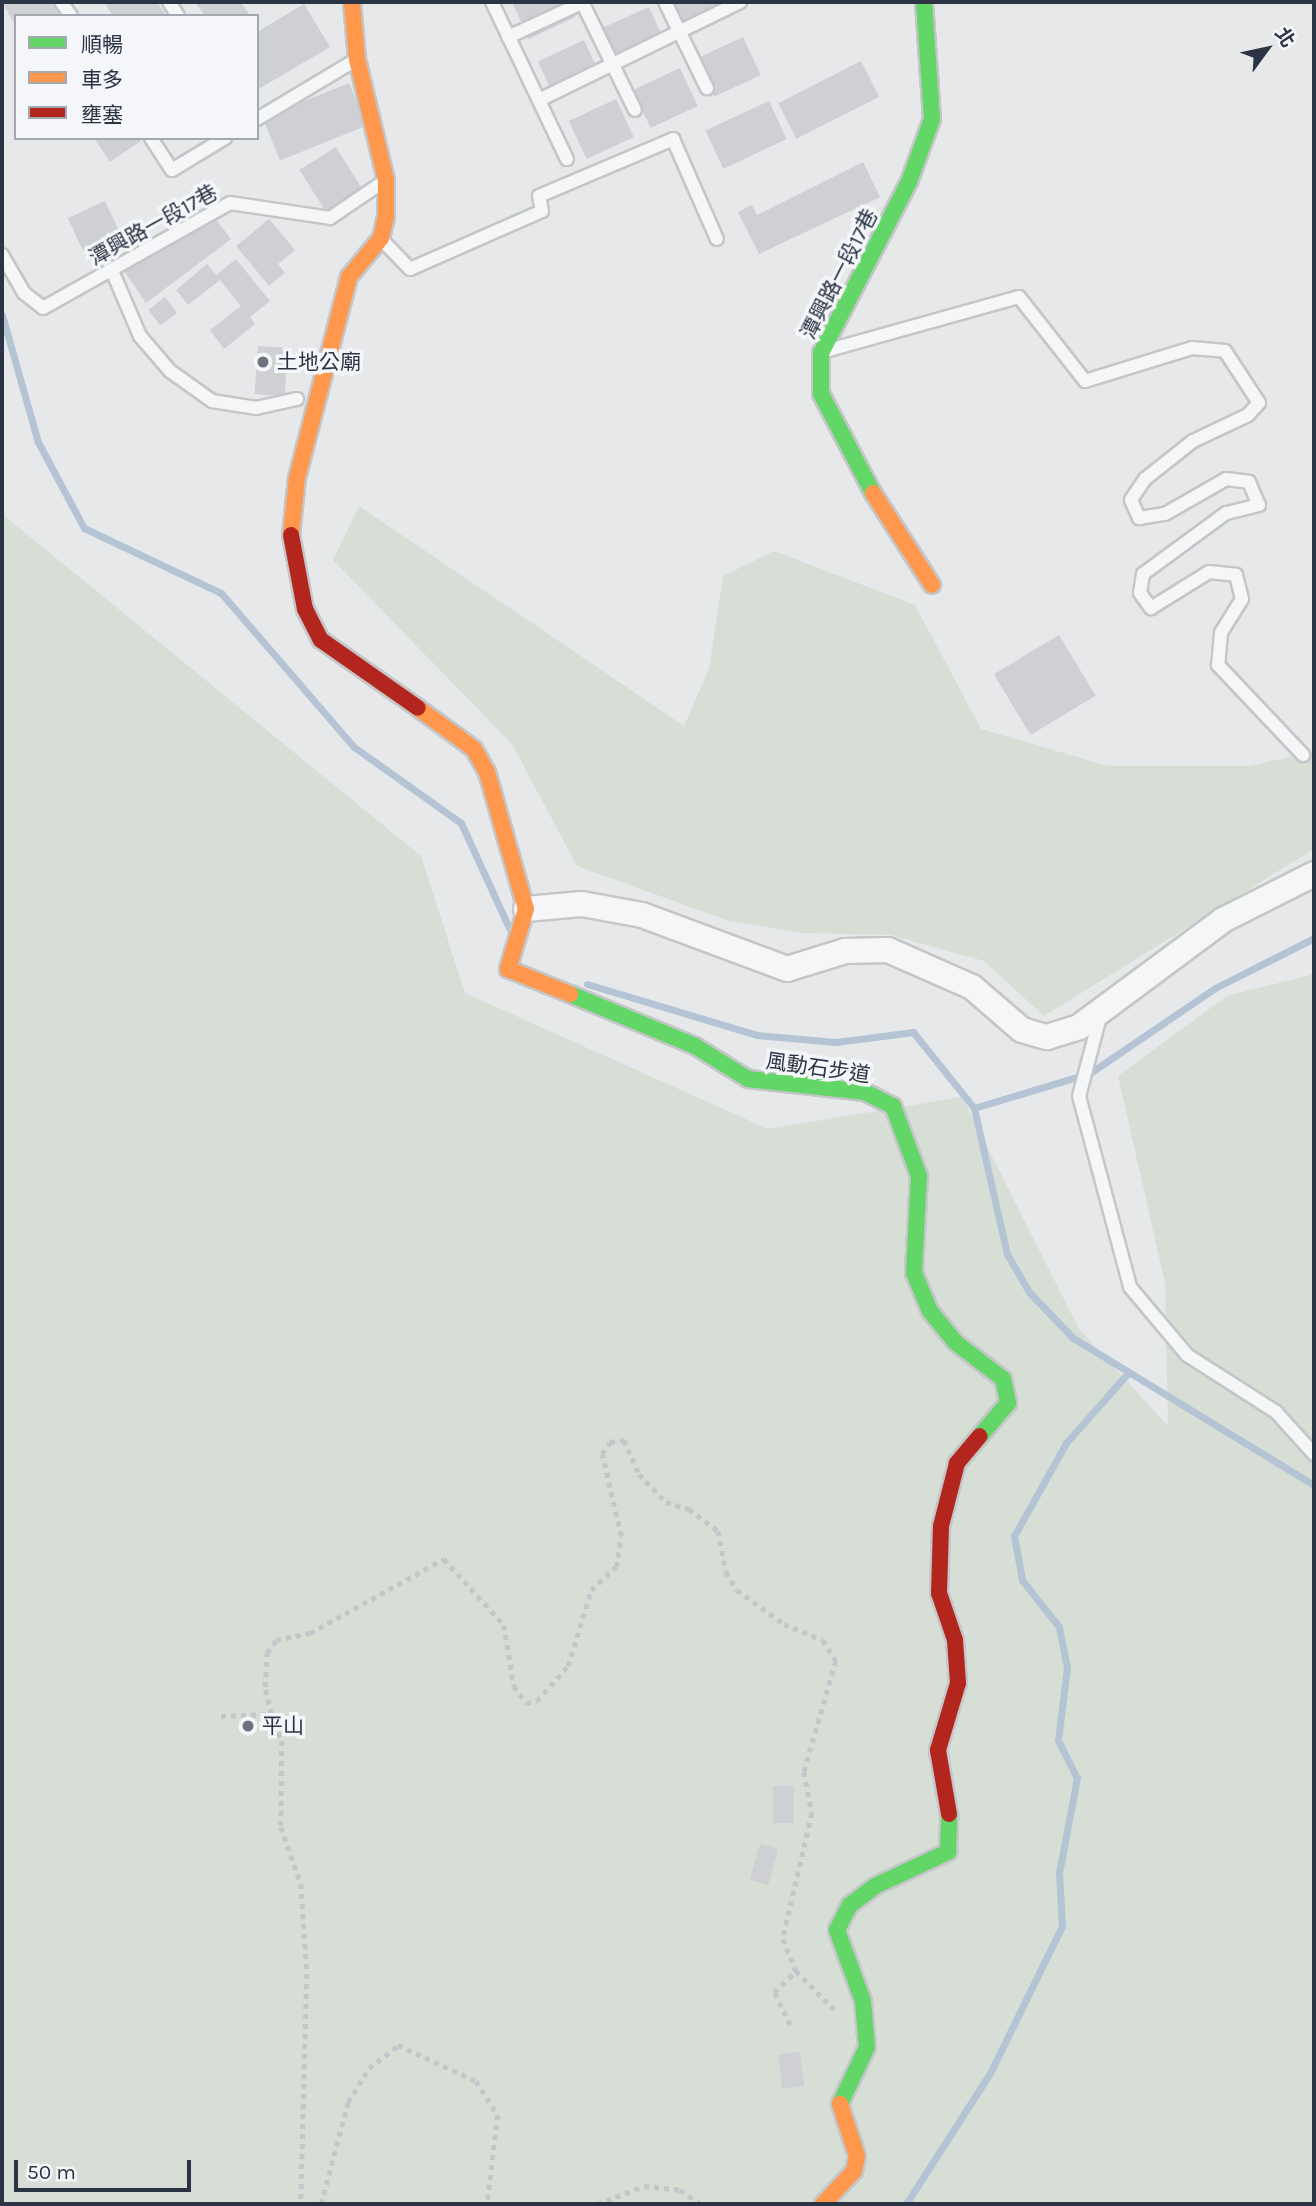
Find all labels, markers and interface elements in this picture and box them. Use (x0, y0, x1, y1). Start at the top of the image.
legend (14, 14, 259, 140)
north arrow (1232, 14, 1302, 84)
text: 北 (1270, 24, 1299, 52)
text: 順暢 (81, 33, 123, 57)
text: 車多 (81, 68, 123, 92)
text: 壅塞 (81, 103, 123, 127)
street label: 潭興路一段17巷 (84, 179, 222, 271)
street label: 潭興路一段17巷 (795, 205, 883, 343)
place label: 土地公廟 (277, 349, 361, 375)
marker: 土地公廟 (255, 354, 271, 370)
street label: 風動石步道 (764, 1048, 872, 1088)
place label: 平山 (262, 1713, 304, 1739)
marker: 平山 (240, 1718, 256, 1734)
scale bar (18, 2146, 194, 2190)
text: 50 m (27, 2160, 76, 2184)

